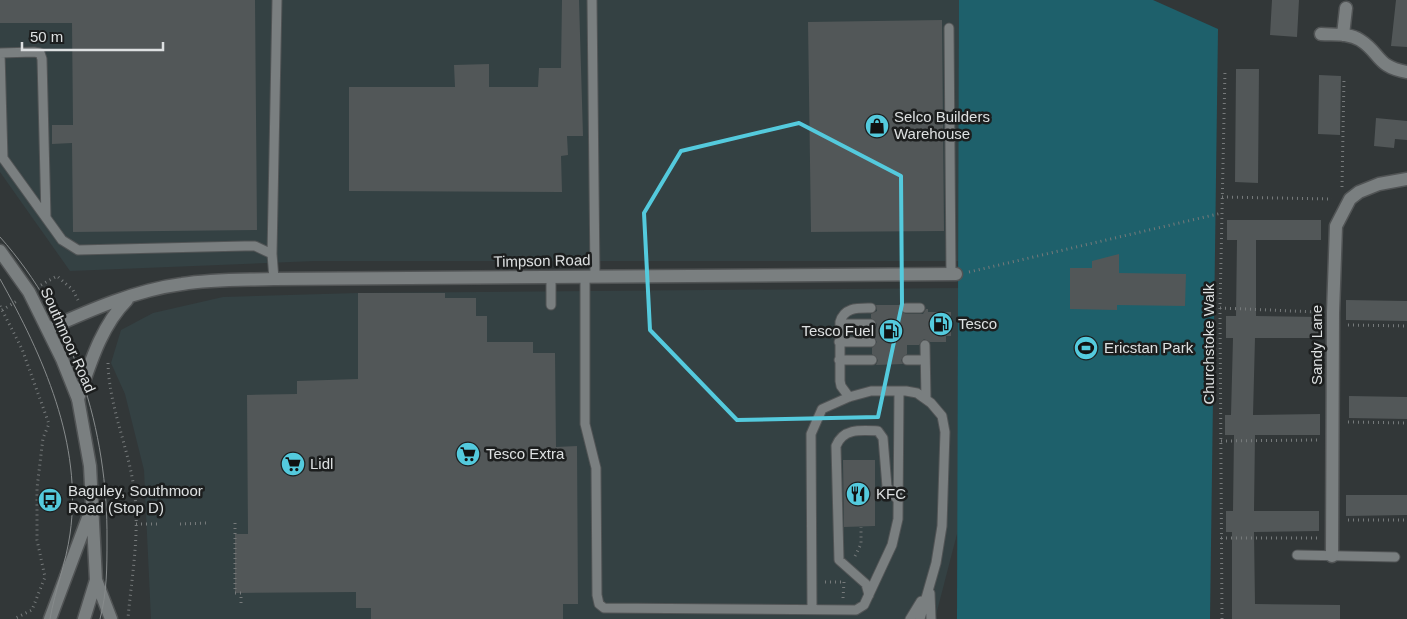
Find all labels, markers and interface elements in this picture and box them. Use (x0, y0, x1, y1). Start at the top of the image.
scale bar (22, 20, 164, 52)
text: 50 m (30, 28, 63, 45)
place label: Selco Builders Warehouse (894, 108, 990, 142)
shop icon: Selco Builders Warehouse (864, 113, 890, 139)
street label: Timpson Road (493, 251, 591, 270)
street label: Churchstoke Walk (1200, 283, 1217, 405)
street label: Southmoor Road (38, 285, 99, 395)
street label: Sandy Lane (1308, 305, 1325, 385)
fuel station icon: Tesco (928, 311, 954, 337)
place label: Tesco (958, 315, 997, 332)
fuel station icon: Tesco Fuel (878, 318, 904, 344)
place label: Tesco Fuel (801, 322, 874, 339)
sports icon: Ericstan Park (1073, 335, 1099, 361)
place label: Ericstan Park (1104, 339, 1194, 356)
supermarket icon: Tesco Extra (455, 441, 481, 467)
place label: Tesco Extra (486, 445, 565, 462)
supermarket icon: Lidl (280, 451, 306, 477)
place label: Lidl (310, 455, 333, 472)
restaurant icon: KFC (845, 481, 871, 507)
place label: Baguley, Southmoor Road (Stop D) (68, 482, 203, 516)
place label: KFC (876, 485, 906, 502)
bus stop icon: Baguley, Southmoor Road (Stop D) (37, 487, 63, 513)

